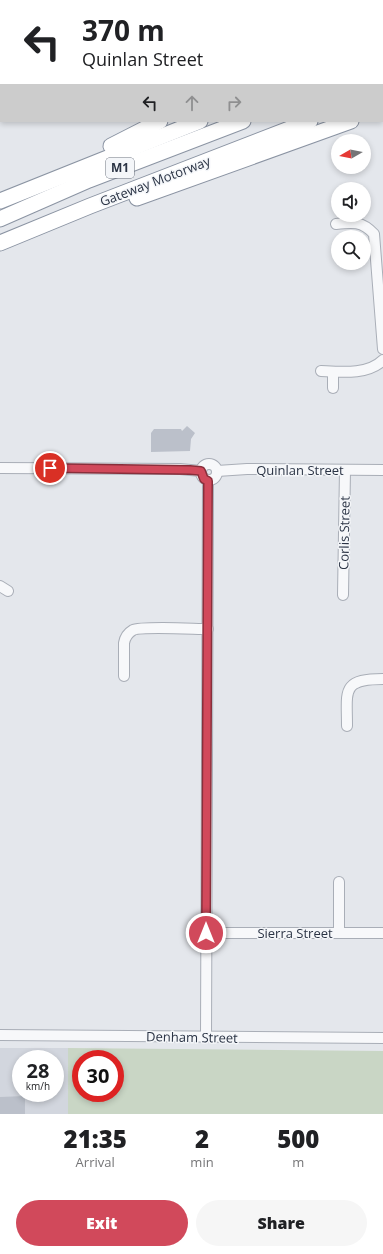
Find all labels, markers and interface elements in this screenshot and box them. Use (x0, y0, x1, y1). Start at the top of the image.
text: 370 m (82, 11, 165, 49)
icon: left (16, 16, 68, 68)
text: Quinlan Street (82, 47, 203, 71)
icon: left (139, 92, 161, 114)
icon: ahead (181, 92, 203, 114)
icon: right (223, 92, 245, 114)
north arrow (331, 134, 371, 174)
map controls (331, 134, 371, 270)
street label: Gateway Motorway (97, 151, 213, 210)
road number: M1 (106, 158, 134, 178)
button: sound (331, 182, 371, 222)
button: search (331, 230, 371, 270)
pin (33, 451, 67, 485)
icon: arrive (39, 457, 61, 479)
street label: Quinlan Street (256, 461, 344, 479)
street label: Corlis Street (334, 496, 354, 570)
position arrow (185, 912, 227, 954)
street label: Sierra Street (257, 924, 333, 942)
street label: Denham Street (146, 1027, 238, 1047)
speed limit sign: 30 (72, 1050, 124, 1102)
text: 28 (27, 1057, 49, 1084)
text: km/h (26, 1079, 50, 1093)
text: 21:35 (64, 1122, 127, 1155)
text: 2 (195, 1122, 209, 1155)
text: 500 (277, 1122, 319, 1155)
text: Arrival (76, 1153, 115, 1171)
text: min (190, 1153, 214, 1171)
text: m (292, 1153, 304, 1171)
button: Exit (16, 1200, 188, 1246)
button: Share (196, 1200, 367, 1246)

